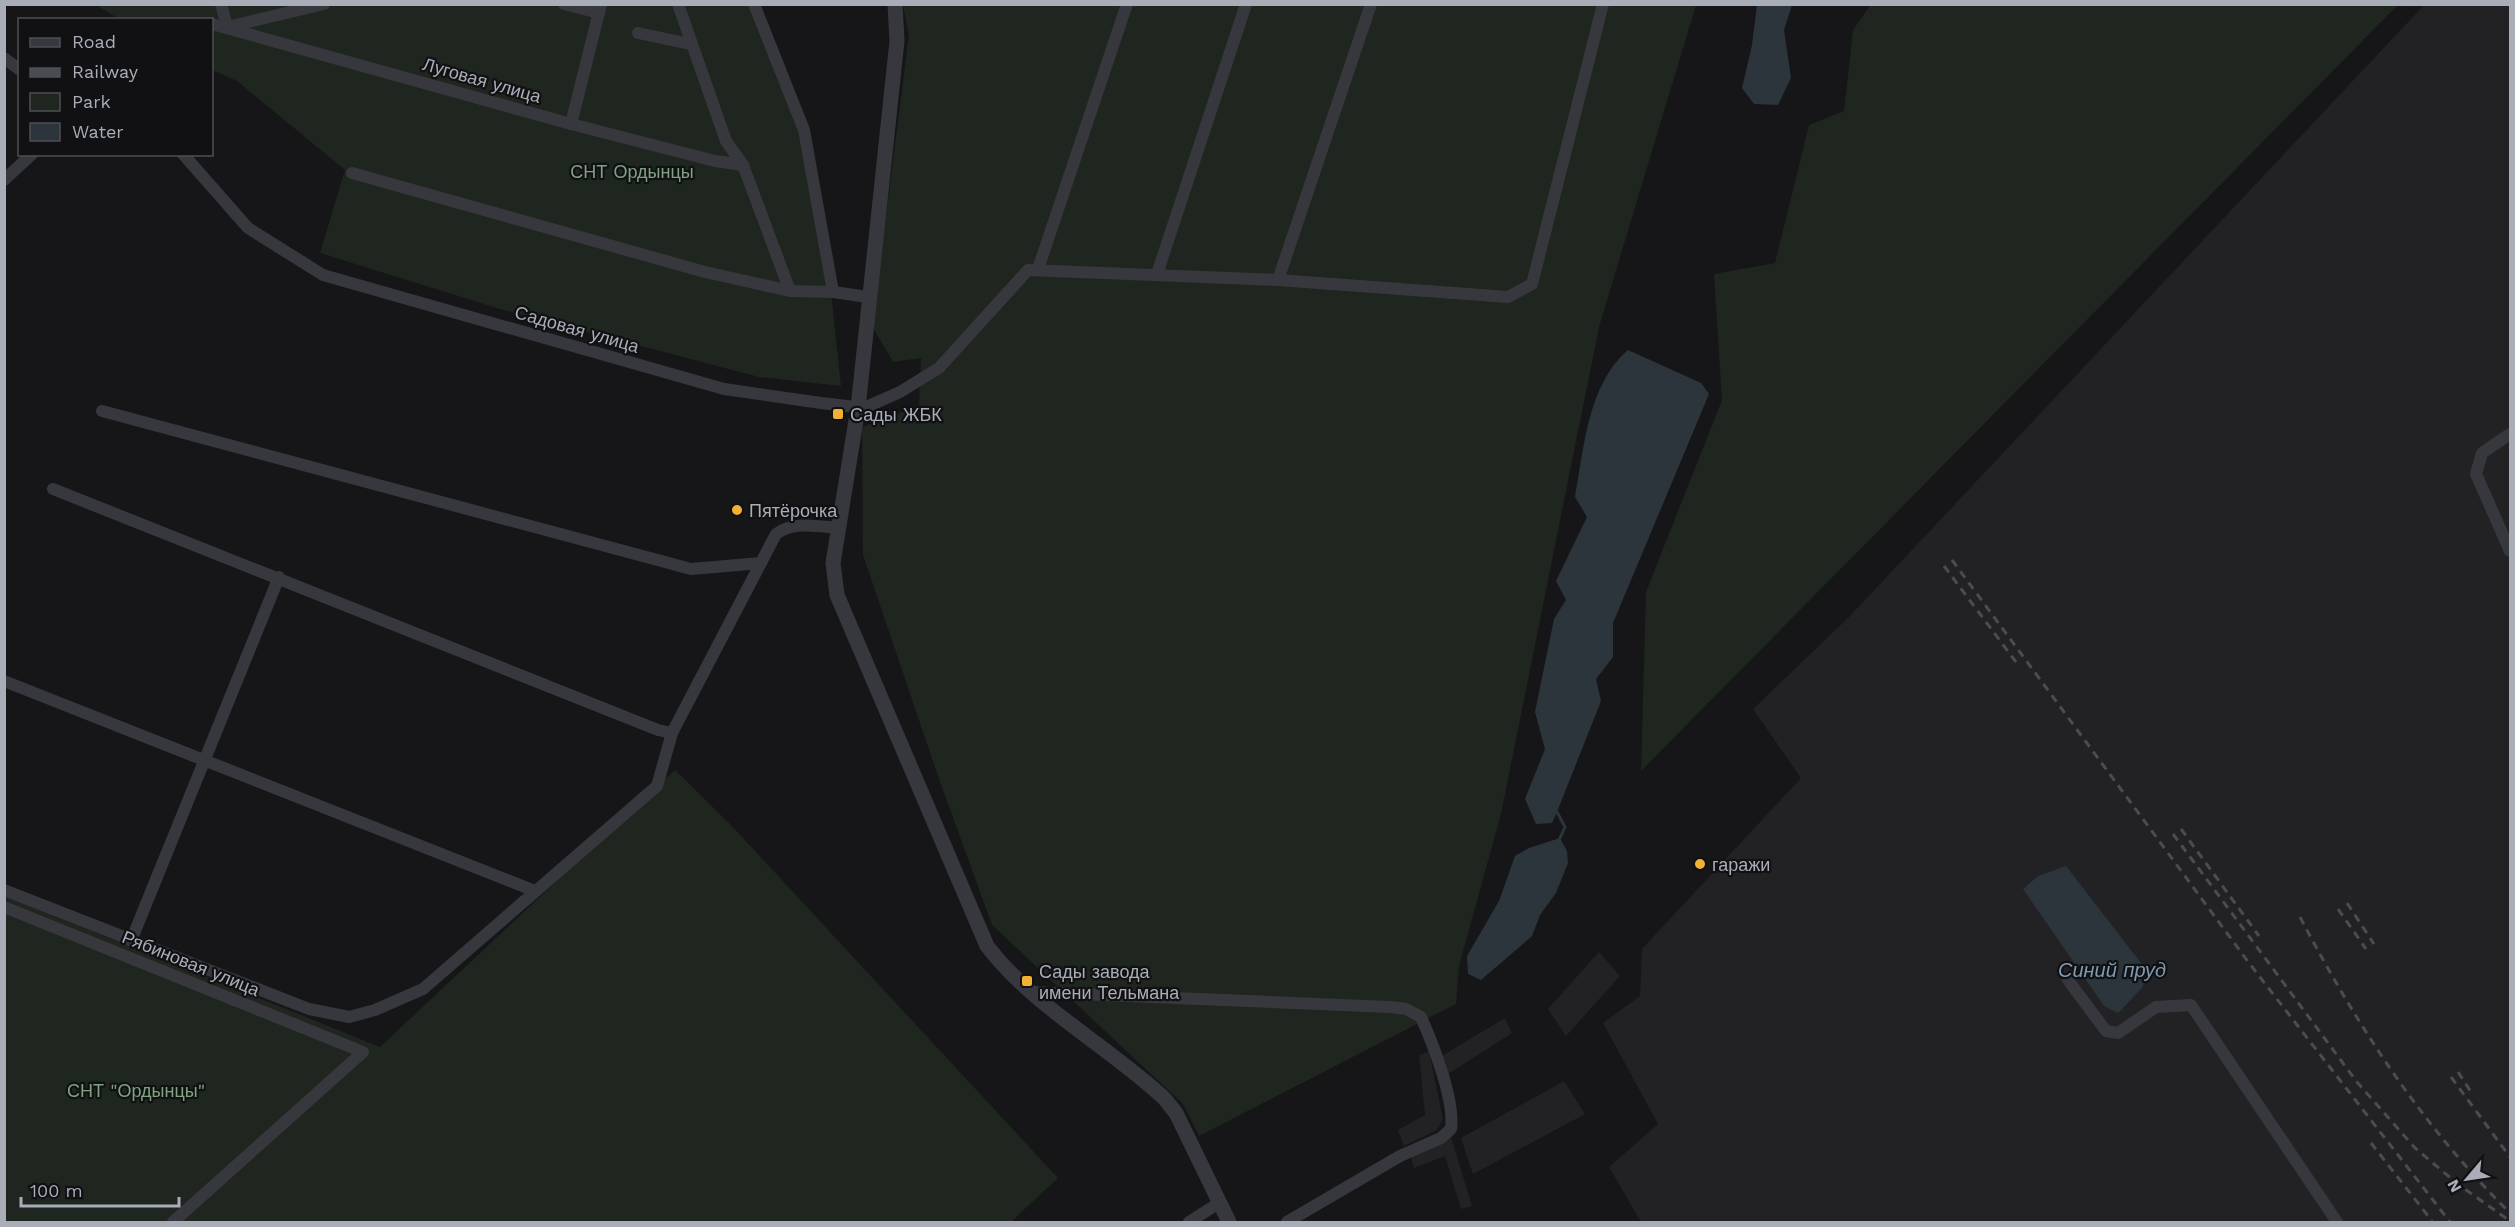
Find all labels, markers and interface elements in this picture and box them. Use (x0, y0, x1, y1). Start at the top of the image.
legend (18, 18, 213, 156)
text: Road (72, 31, 116, 52)
street label: Луговая улица (420, 53, 544, 107)
text: Railway (72, 61, 139, 82)
text: Park (72, 91, 111, 112)
text: Water (72, 121, 124, 142)
park label: СНТ Ордынцы (570, 161, 694, 182)
street label: Садовая улица (512, 301, 643, 357)
place label: Сады ЖБК (850, 404, 942, 425)
marker: Сады ЖБК (831, 407, 845, 421)
place label: Пятёрочка (749, 500, 838, 521)
marker: Пятёрочка (730, 503, 744, 517)
place label: гаражи (1712, 854, 1770, 875)
marker: гаражи (1693, 857, 1707, 871)
street label: Рябиновая улица (119, 926, 264, 1000)
water label: Синий пруд (2058, 958, 2166, 982)
place label: Сады завода имени Тельмана (1039, 961, 1180, 1003)
marker: Сады завода имени Тельмана (1020, 974, 1034, 988)
park label: СНТ "Ордынцы" (67, 1080, 205, 1101)
north arrow (2437, 1149, 2497, 1209)
scale bar (21, 1170, 178, 1208)
text: N (2443, 1176, 2466, 1196)
text: 100 m (30, 1180, 83, 1201)

